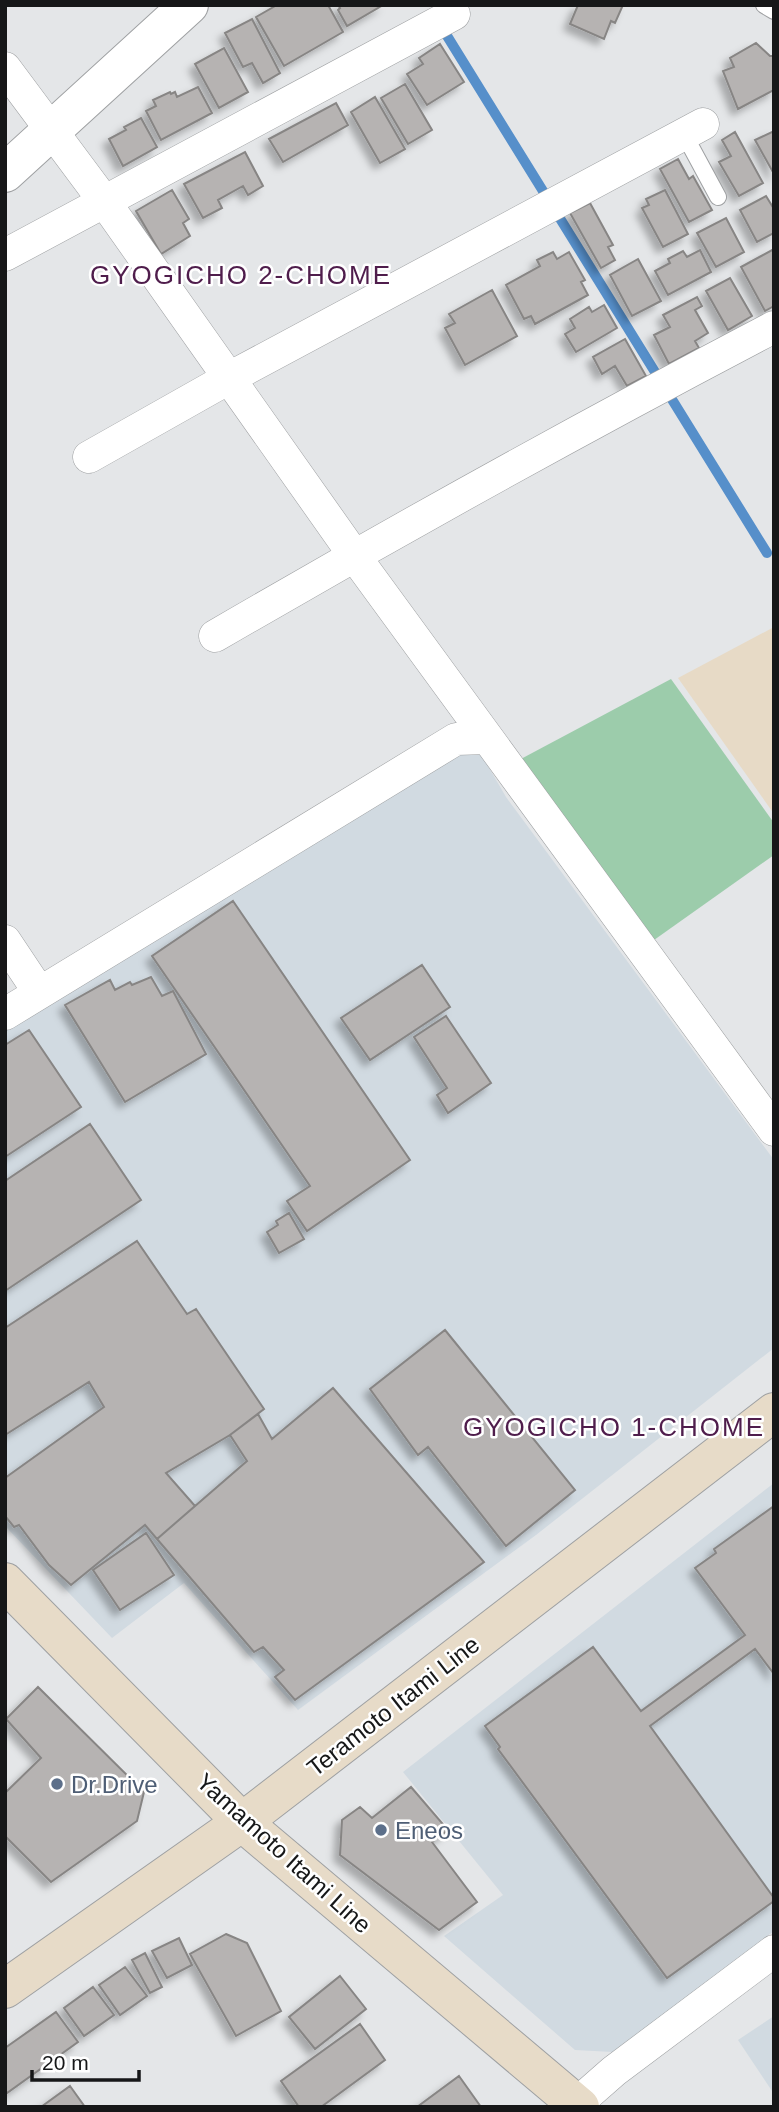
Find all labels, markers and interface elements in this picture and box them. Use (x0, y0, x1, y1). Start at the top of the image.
district label: GYOGICHO 2-CHOME (90, 260, 392, 290)
district label: GYOGICHO 1-CHOME (463, 1412, 765, 1442)
street label: Teramoto Itami Line (302, 1630, 484, 1782)
street label: Yamamoto Itami Line (191, 1768, 377, 1938)
place label: Dr.Drive (71, 1771, 158, 1798)
marker: Dr.Drive (49, 1776, 65, 1792)
place label: Eneos (395, 1817, 463, 1844)
marker: Eneos (373, 1822, 389, 1838)
scale bar (32, 2038, 138, 2082)
text: 20 m (42, 2051, 89, 2074)

